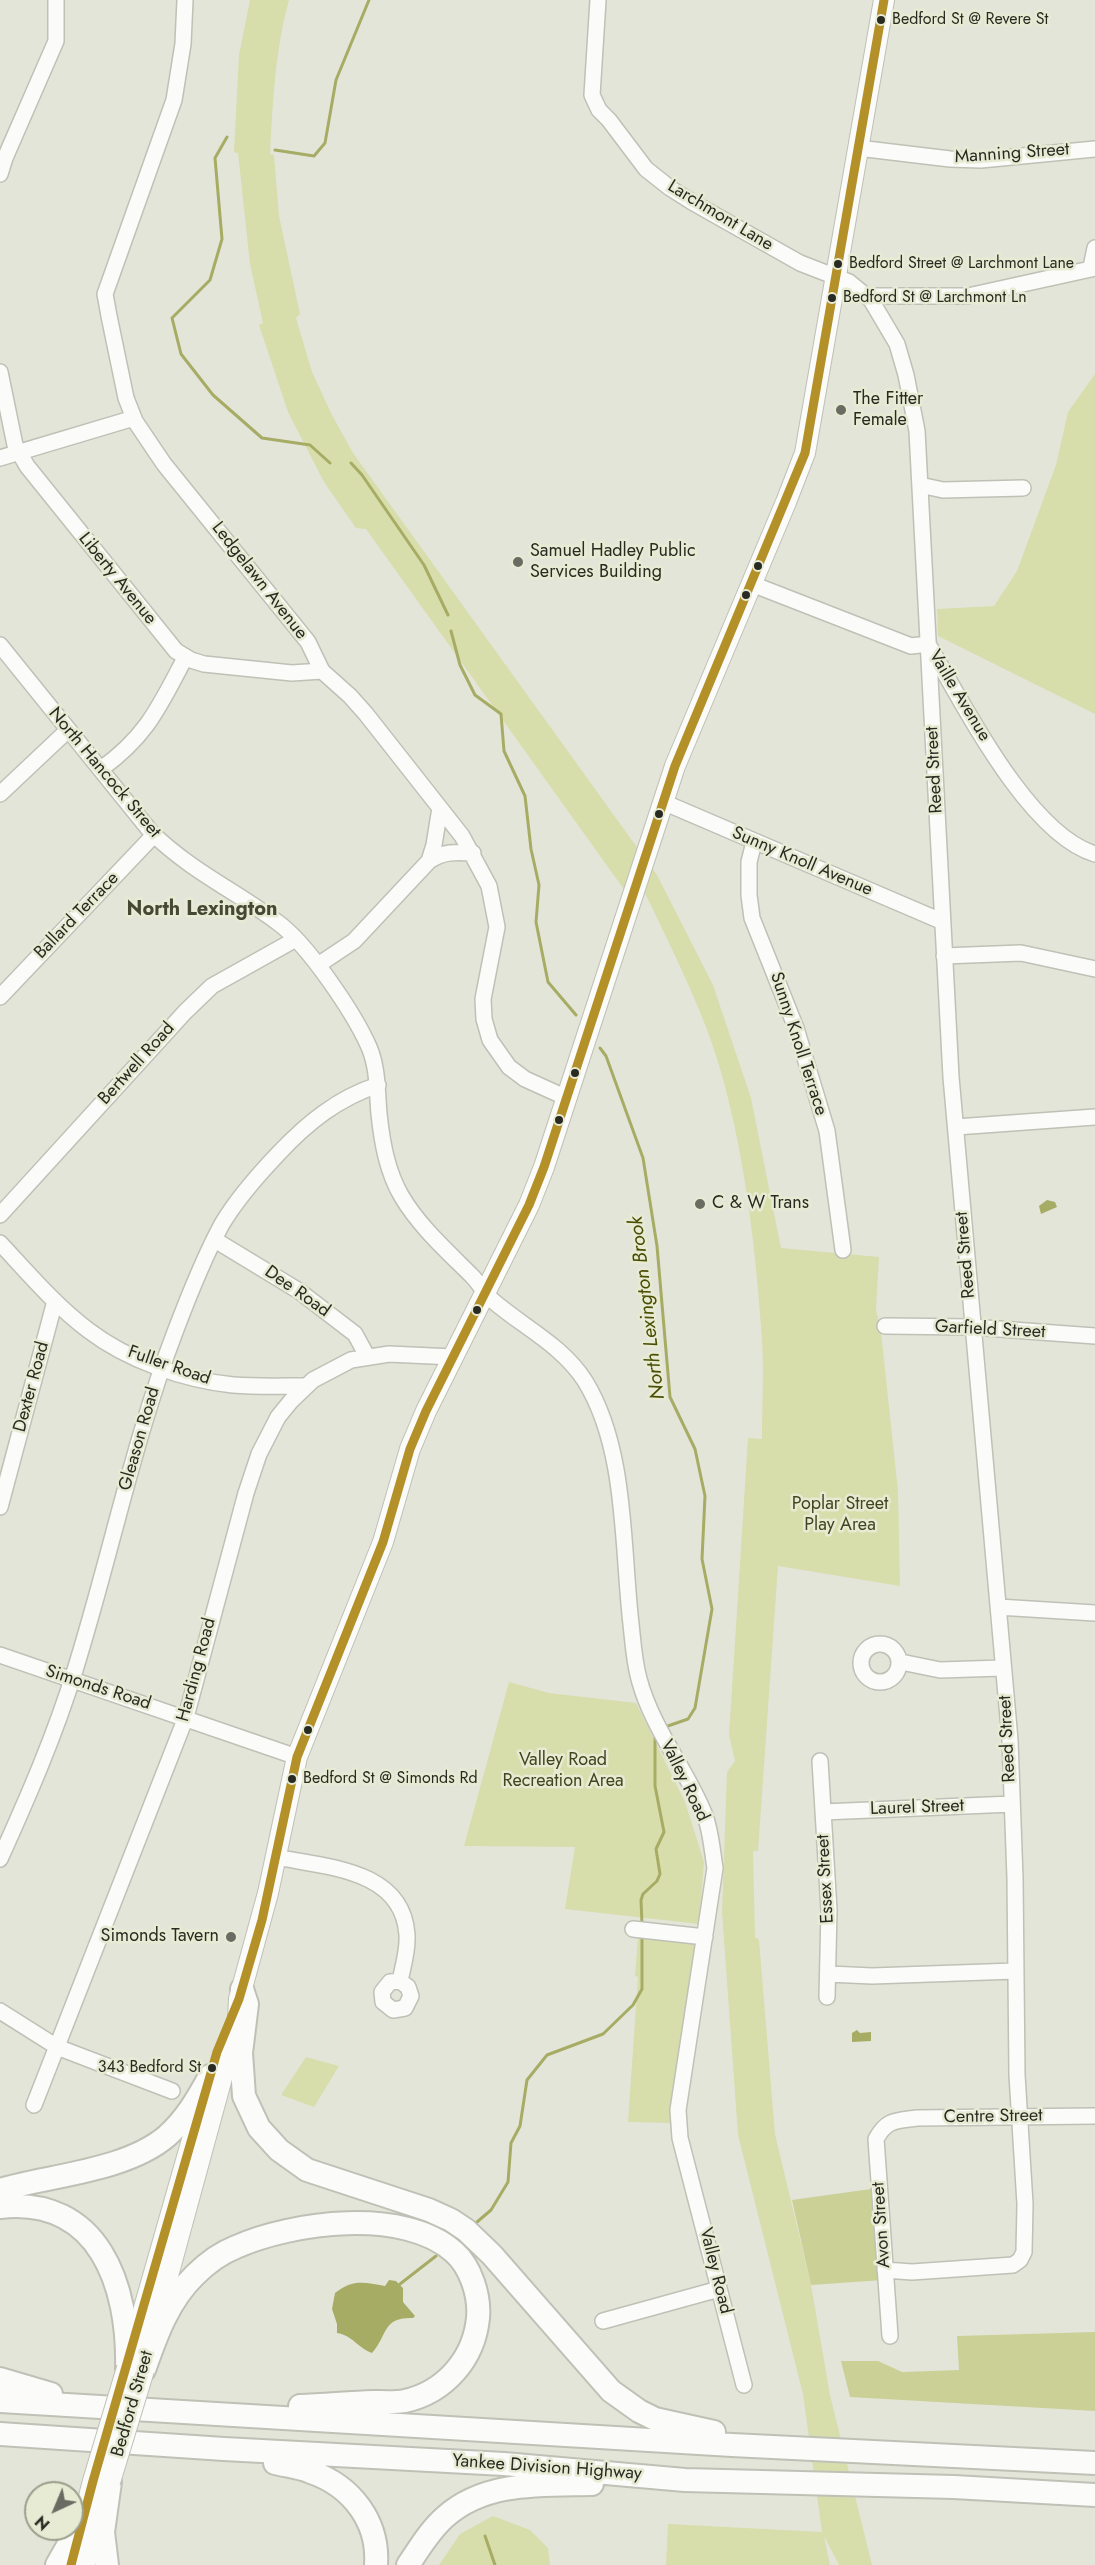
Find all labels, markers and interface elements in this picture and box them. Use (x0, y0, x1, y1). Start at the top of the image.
place label: Bedford St @ Revere St (892, 10, 1048, 30)
marker: Bedford St @ Revere St (875, 14, 887, 26)
street label: Manning Street (954, 139, 1070, 169)
street label: Larchmont Lane (663, 176, 777, 256)
place label: Bedford Street @ Larchmont Lane (849, 254, 1074, 274)
marker: Bedford Street @ Larchmont Lane (832, 258, 844, 270)
place label: Bedford St @ Larchmont Ln (843, 288, 1027, 308)
marker: Bedford St @ Larchmont Ln (826, 292, 838, 304)
place label: The Fitter Female (853, 389, 923, 432)
marker: The Fitter Female (834, 403, 848, 417)
street label: Ledgelawn Avenue (206, 518, 312, 644)
street label: Liberty Avenue (73, 529, 161, 629)
place label: Samuel Hadley Public Services Building (530, 541, 696, 584)
marker: Samuel Hadley Public Services Building (511, 555, 525, 569)
unlabelled marker (752, 560, 764, 572)
unlabelled marker (740, 589, 752, 601)
street label: Vaille Avenue (923, 647, 995, 745)
street label: North Hancock Street (43, 703, 165, 843)
street label: Reed Street (922, 726, 948, 814)
unlabelled marker (653, 808, 665, 820)
street label: Sunny Knoll Avenue (728, 823, 876, 901)
street label: Ballard Terrace (30, 868, 124, 964)
district label: North Lexington (127, 898, 277, 922)
street label: Sunny Knoll Terrace (765, 970, 831, 1118)
street label: Bertwell Road (94, 1018, 180, 1110)
unlabelled marker (569, 1067, 581, 1079)
unlabelled marker (553, 1114, 565, 1126)
place label: C & W Trans (712, 1193, 809, 1215)
marker: C & W Trans (693, 1197, 707, 1211)
street label: Reed Street (951, 1211, 981, 1299)
water label: North Lexington Brook (625, 1215, 671, 1401)
street label: Dee Road (260, 1262, 334, 1322)
unlabelled marker (471, 1304, 483, 1316)
street label: Garfield Street (934, 1316, 1046, 1344)
street label: Dexter Road (10, 1339, 54, 1435)
street label: Fuller Road (125, 1342, 213, 1390)
street label: Gleason Road (115, 1385, 165, 1493)
park label: Poplar Street Play Area (792, 1494, 888, 1537)
street label: Harding Road (173, 1616, 221, 1724)
street label: Simonds Road (43, 1661, 153, 1715)
street label: Reed Street (995, 1695, 1021, 1783)
unlabelled marker (302, 1724, 314, 1736)
street label: Valley Road (655, 1737, 713, 1825)
park label: Valley Road Recreation Area (502, 1750, 624, 1792)
place label: Bedford St @ Simonds Rd (303, 1769, 478, 1789)
marker: Bedford St @ Simonds Rd (286, 1773, 298, 1785)
street label: Laurel Street (870, 1796, 964, 1820)
street label: Essex Street (813, 1834, 839, 1924)
place label: Simonds Tavern (101, 1926, 219, 1948)
marker: Simonds Tavern (224, 1930, 238, 1944)
place label: 343 Bedford St (98, 2058, 201, 2078)
marker: 343 Bedford St (206, 2062, 218, 2074)
street label: Centre Street (943, 2105, 1043, 2129)
street label: Avon Street (868, 2181, 896, 2269)
street label: Valley Road (694, 2226, 736, 2316)
street label: Bedford Street (108, 2348, 158, 2460)
street label: Yankee Division Highway (451, 2451, 643, 2485)
north arrow (24, 2481, 84, 2541)
text: N (30, 2510, 55, 2536)

